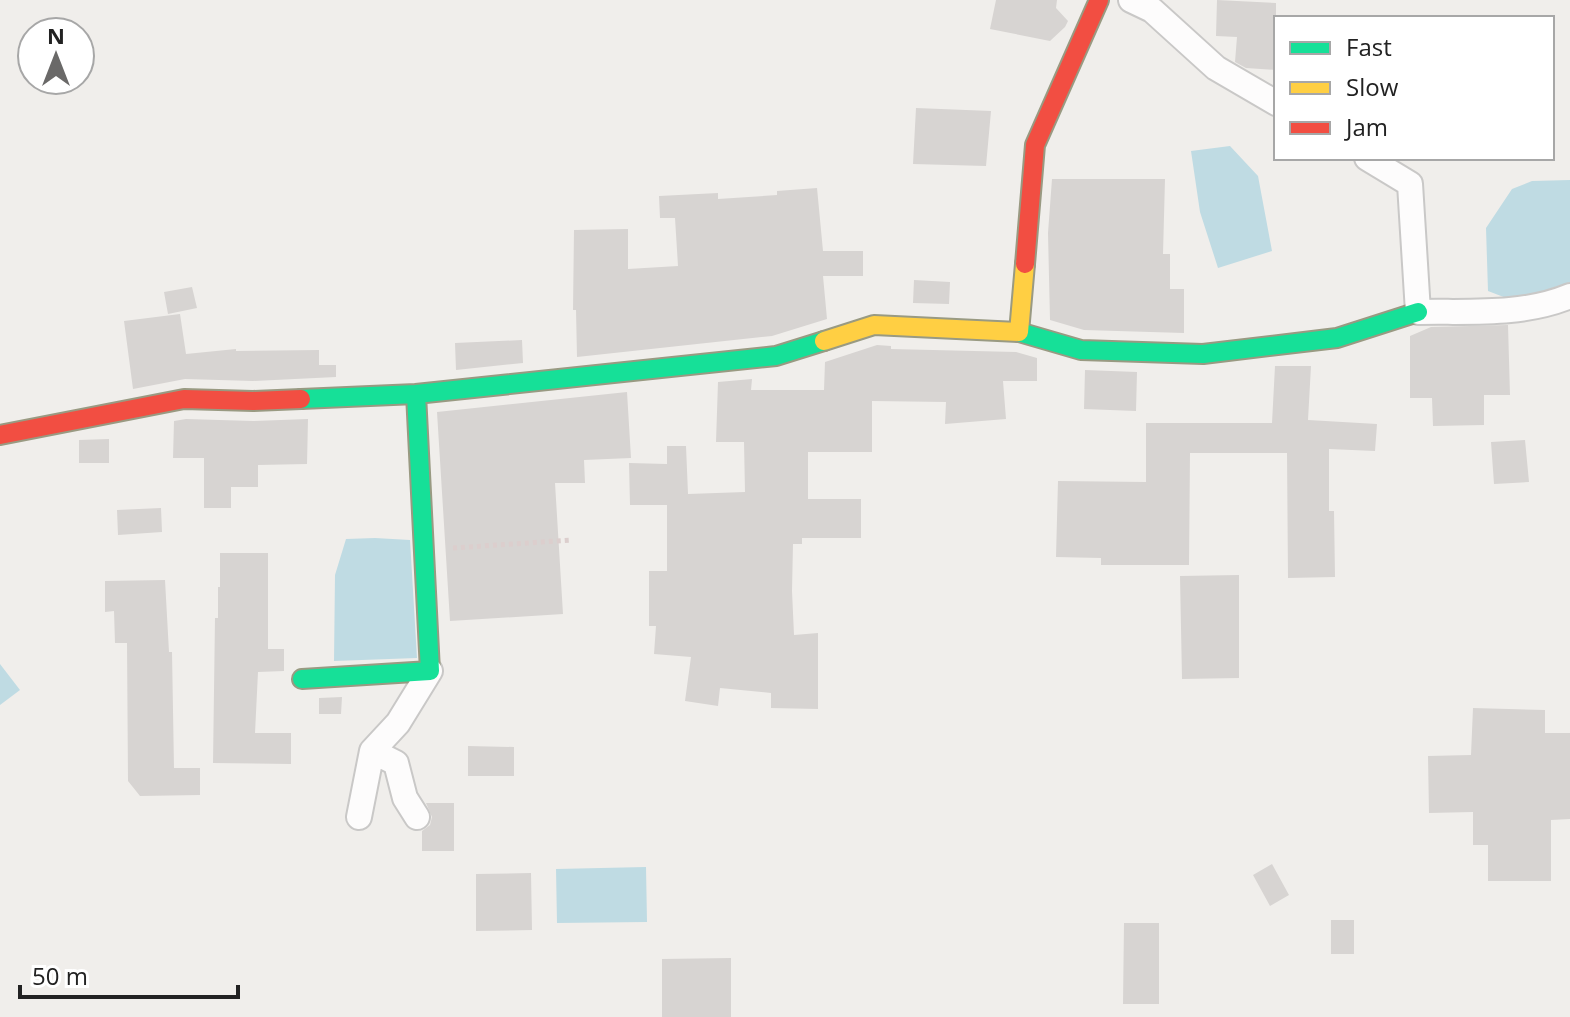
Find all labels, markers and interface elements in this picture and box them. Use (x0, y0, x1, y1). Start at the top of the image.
north arrow (16, 16, 96, 96)
legend (1274, 16, 1554, 160)
text: N (47, 20, 65, 50)
text: Fast (1346, 30, 1392, 63)
text: Slow (1346, 70, 1399, 103)
text: Jam (1344, 110, 1388, 143)
scale bar (20, 949, 238, 999)
text: 50 m (32, 959, 88, 992)

